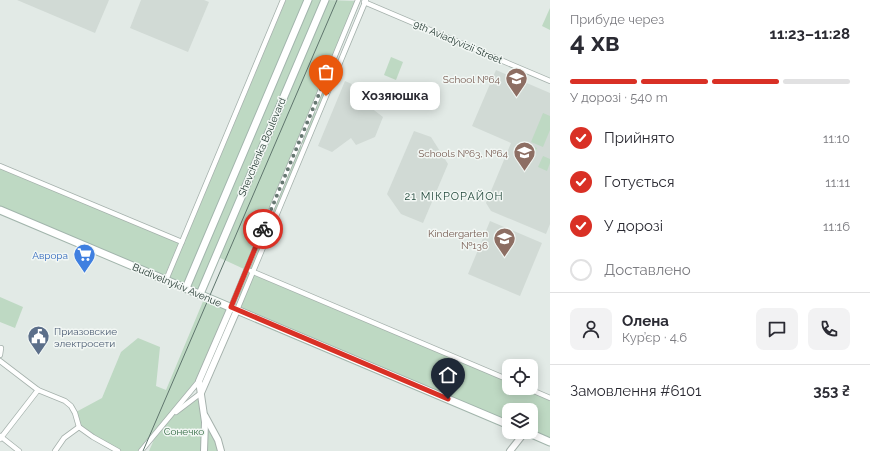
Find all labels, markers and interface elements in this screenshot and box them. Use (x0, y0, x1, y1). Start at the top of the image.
text: Прибуде через (570, 12, 664, 27)
street label: 9th Aviadyvizii Street (412, 18, 505, 66)
text: 11:23–11:28 (770, 25, 850, 43)
text: 4 хв (570, 27, 620, 57)
pin (309, 55, 343, 96)
icon: bag (315, 61, 337, 83)
school or university icon: School №64 (503, 66, 529, 99)
place label: School №64 (443, 74, 501, 85)
callout: Хозяюшка (350, 82, 440, 110)
text: Хозяюшка (362, 88, 428, 103)
text: У дорозі · 540 m (570, 90, 668, 105)
street label: Shevchenka Boulevard (236, 96, 288, 198)
icon: check (570, 127, 592, 149)
text: Прийнято (604, 129, 674, 147)
text: 11:10 (823, 131, 850, 146)
school or university icon: Schools №63, №64 (511, 140, 537, 173)
place label: Schools №63, №64 (418, 148, 509, 159)
icon: check (570, 171, 592, 193)
text: Готується (604, 173, 674, 191)
text: 11:11 (825, 175, 850, 190)
district label: 21 МІКРОРАЙОН (404, 190, 504, 203)
courier (243, 209, 283, 249)
icon: check (570, 215, 592, 237)
text: У дорозі (604, 217, 663, 235)
icon: bike (252, 218, 274, 240)
text: 11:16 (823, 219, 850, 234)
school or university icon: Kindergarten №136 (491, 226, 517, 259)
place label: Kindergarten №136 (428, 228, 488, 251)
supermarket icon: Аврора (71, 242, 97, 275)
place label: Аврора (32, 250, 68, 261)
street label: Budivelnykiv Avenue (131, 261, 223, 309)
text: Доставлено (604, 261, 691, 279)
button: person (570, 308, 612, 350)
button: chat (756, 308, 798, 350)
button: phone (808, 308, 850, 350)
text: Олена (622, 312, 669, 330)
public building icon: Приазовские электросети (26, 324, 52, 357)
place label: Приазовские электросети (54, 326, 117, 349)
text: Кур’єр · 4.6 (622, 330, 687, 345)
pin (431, 358, 465, 399)
map controls (502, 359, 538, 439)
button: locate (502, 359, 538, 395)
icon: home (437, 364, 459, 386)
text: Замовлення #6101 (570, 382, 702, 400)
text: 353 ₴ (813, 382, 850, 400)
button: layers (502, 403, 538, 439)
park label: Сонечко (164, 426, 204, 437)

